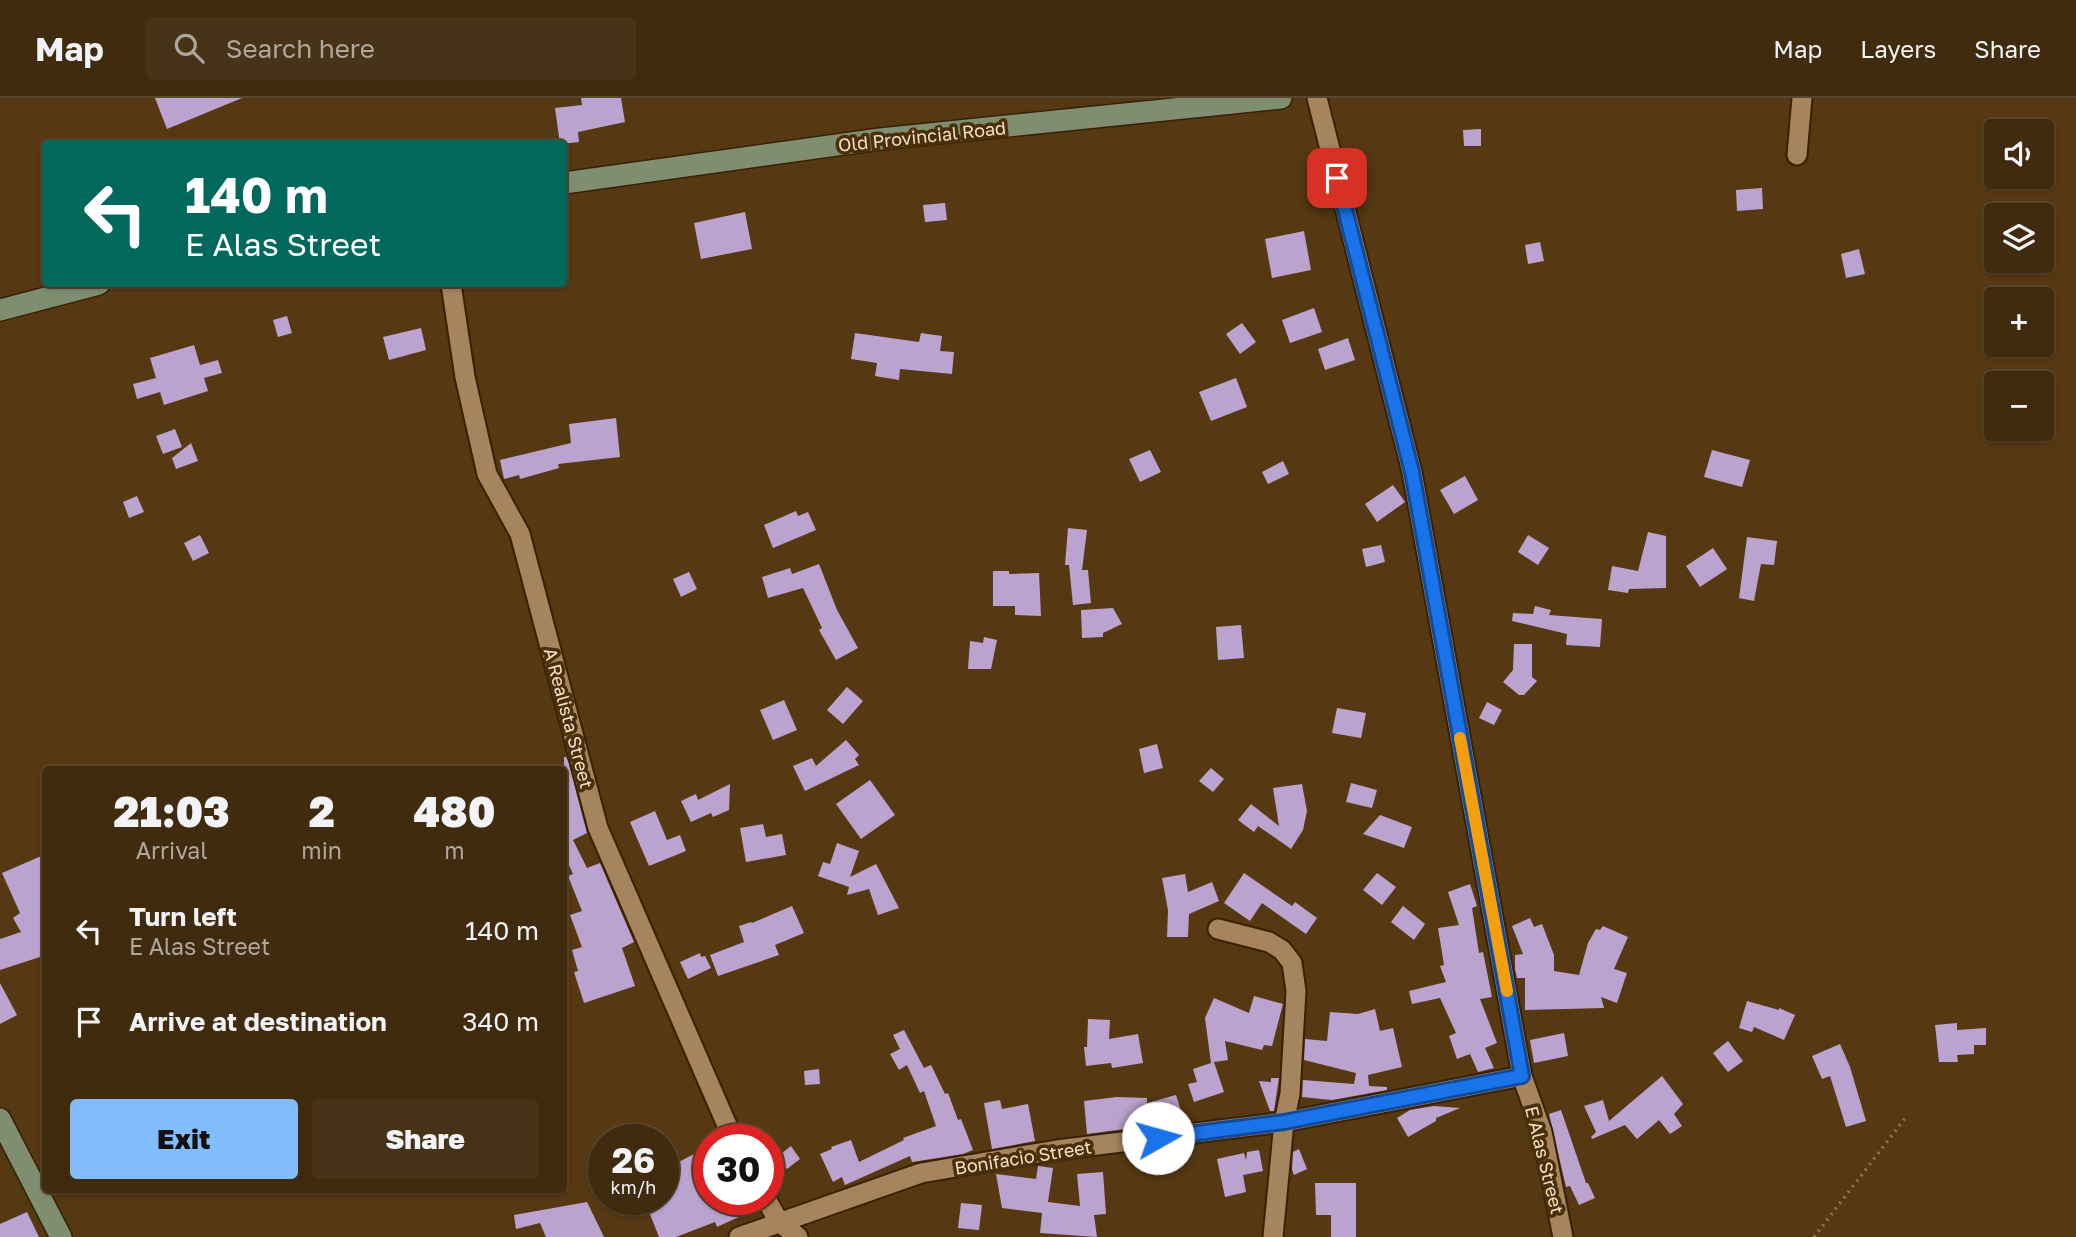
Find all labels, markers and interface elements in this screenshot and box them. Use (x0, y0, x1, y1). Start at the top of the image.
search box (146, 17, 636, 80)
text: Map (35, 29, 104, 68)
icon: search (170, 29, 208, 67)
text: Search here (226, 33, 375, 64)
text: Map (1773, 34, 1822, 63)
text: Layers (1860, 34, 1936, 63)
text: Share (1974, 34, 2041, 63)
street label: Old Provincial Road (837, 116, 1007, 156)
map controls (1984, 119, 2054, 441)
button: sound (1984, 119, 2054, 189)
pin (1307, 148, 1367, 208)
icon: arrive (1318, 159, 1356, 197)
text: 140 m (185, 165, 328, 224)
icon: left (70, 168, 161, 259)
button: layers (1984, 203, 2054, 273)
text: E Alas Street (185, 225, 381, 263)
button: + (1984, 287, 2054, 357)
button: − (1984, 371, 2054, 441)
street label: A Realista Street (540, 645, 598, 791)
text: 21:03 (114, 786, 230, 836)
text: 2 (309, 786, 335, 836)
text: 480 (414, 786, 495, 836)
text: Arrival (136, 836, 208, 864)
text: min (301, 836, 342, 864)
text: m (444, 836, 465, 864)
text: Turn left (129, 901, 237, 932)
icon: left (70, 912, 108, 950)
text: 140 m (465, 915, 539, 946)
text: E Alas Street (129, 932, 270, 960)
icon: arrive (70, 1003, 108, 1041)
text: Arrive at destination (129, 1006, 387, 1037)
text: 340 m (462, 1006, 539, 1037)
button: Exit (70, 1099, 298, 1179)
button: Share (312, 1099, 539, 1179)
position arrow (1121, 1101, 1195, 1175)
street label: E Alas Street (1521, 1104, 1569, 1216)
speed limit sign: 30 (693, 1124, 784, 1215)
street label: Bonifacio Street (953, 1135, 1093, 1179)
text: 26 (612, 1139, 655, 1181)
text: km/h (611, 1176, 656, 1198)

